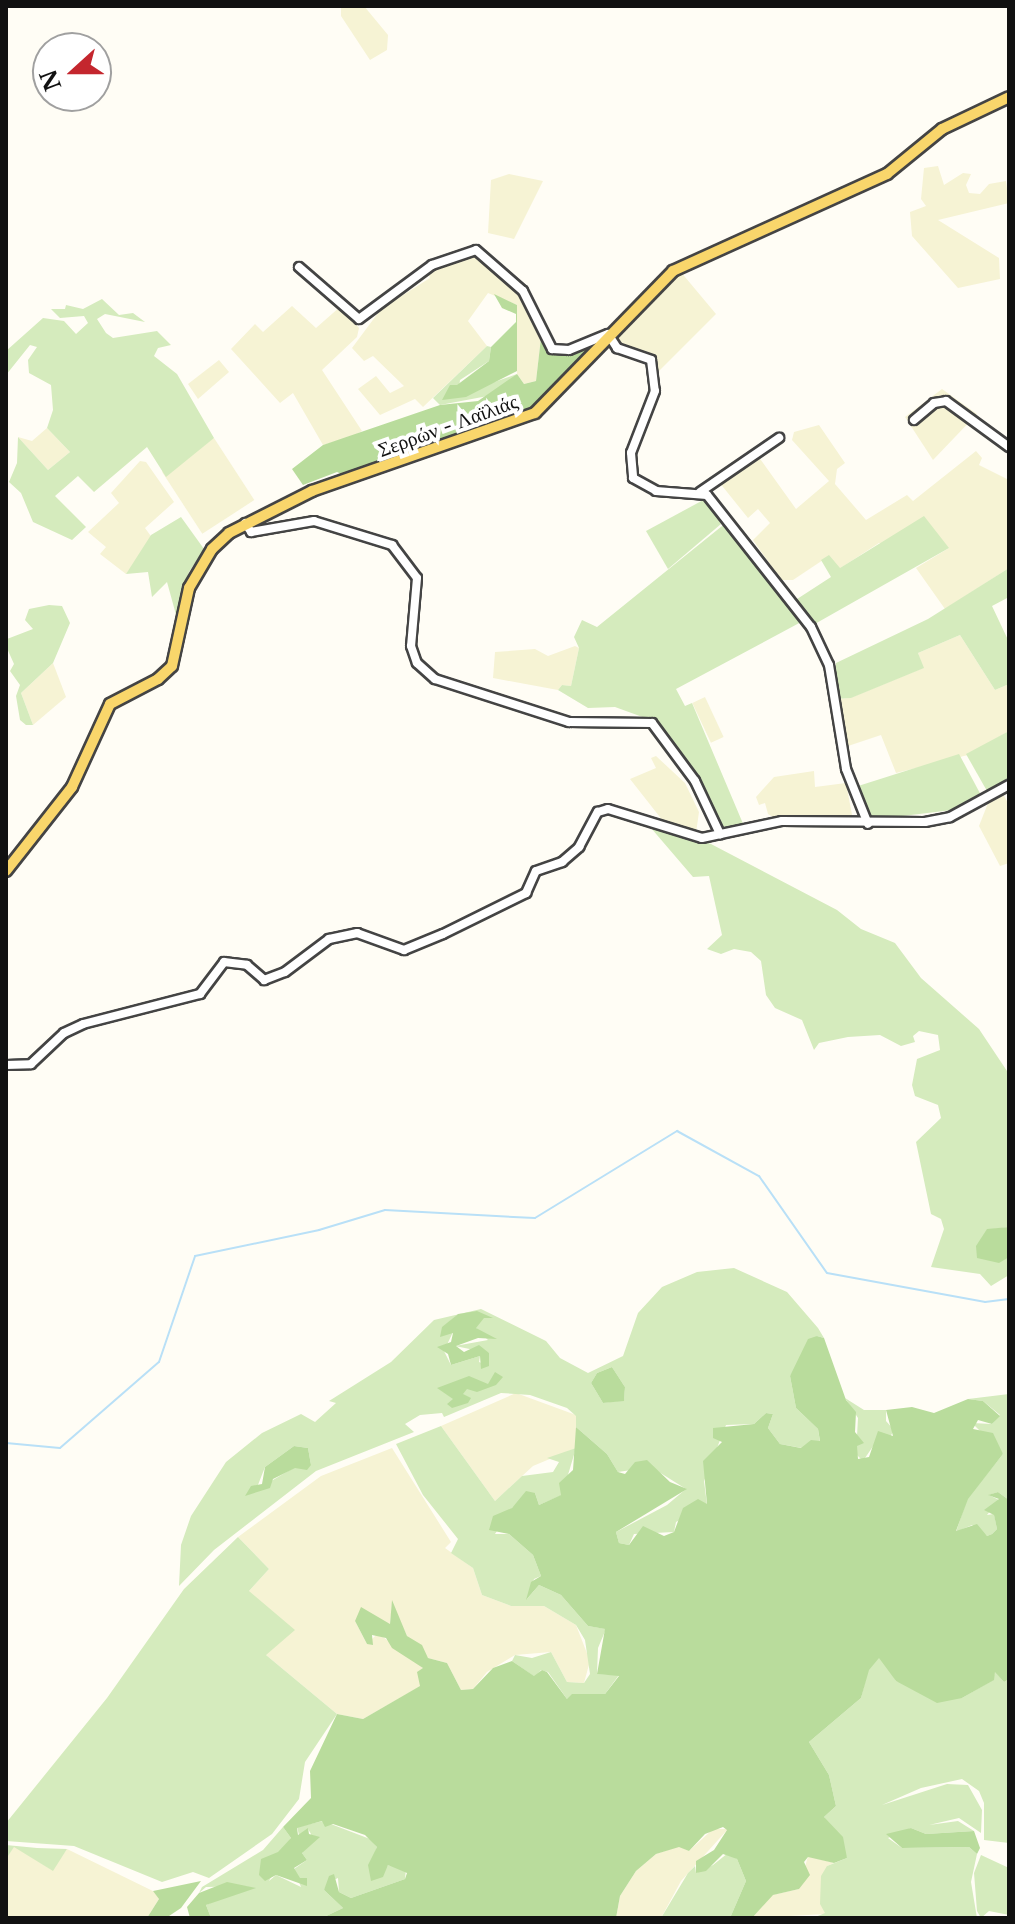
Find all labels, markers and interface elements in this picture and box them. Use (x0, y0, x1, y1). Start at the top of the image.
north arrow (32, 32, 112, 112)
text: N (35, 66, 67, 95)
street label: Σερρών - Λαϊλιάς (375, 390, 521, 462)

